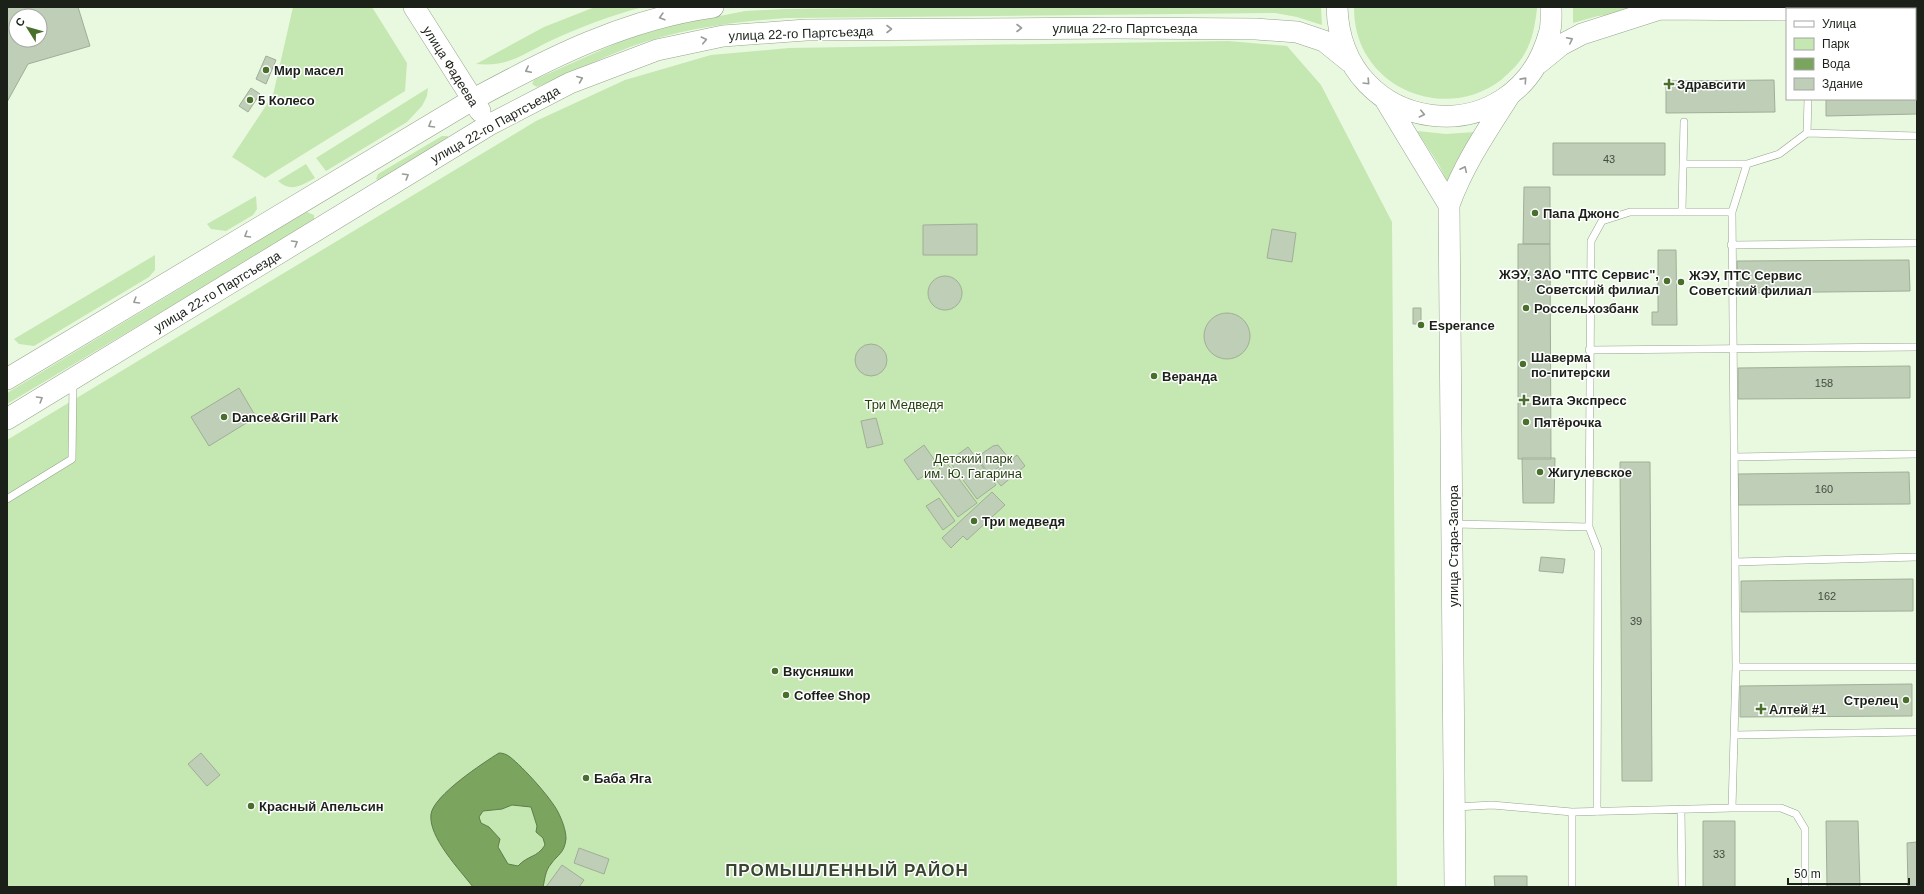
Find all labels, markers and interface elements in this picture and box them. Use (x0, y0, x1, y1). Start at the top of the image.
north arrow (8, 8, 48, 48)
legend (1786, 8, 1916, 100)
one-way arrow (658, 13, 665, 21)
text: С (13, 15, 27, 29)
text: Улица (1822, 17, 1856, 31)
street label: улица 22-го Партсъезда (1053, 21, 1198, 36)
street label: улица Фадеева (420, 23, 482, 110)
street label: улица 22-го Партсъезда (728, 23, 874, 44)
one-way arrow (1016, 24, 1022, 32)
one-way arrow (886, 25, 892, 33)
one-way arrow (701, 37, 707, 45)
one-way arrow (1565, 37, 1573, 45)
text: Парк (1822, 37, 1850, 51)
text: Вода (1822, 57, 1850, 71)
place label: Мир масел (274, 63, 344, 78)
marker: Мир масел (261, 65, 271, 75)
one-way arrow (525, 65, 532, 73)
one-way arrow (577, 75, 584, 83)
one-way arrow (1362, 77, 1370, 85)
one-way arrow (1519, 77, 1526, 85)
place label: Здравсити (1677, 77, 1746, 92)
text: Здание (1822, 77, 1863, 91)
marker: Здравсити (1664, 79, 1674, 89)
street label: улица 22-го Партсъезда (428, 82, 563, 166)
place label: 5 Колесо (258, 93, 315, 108)
marker: 5 Колесо (245, 95, 255, 105)
one-way arrow (1418, 109, 1425, 118)
one-way arrow (428, 120, 435, 127)
house number: 43 (1603, 153, 1615, 165)
one-way arrow (1459, 165, 1467, 173)
one-way arrow (402, 173, 409, 180)
place label: Папа Джонс (1543, 206, 1619, 221)
marker: Папа Джонс (1530, 208, 1540, 218)
one-way arrow (244, 230, 251, 237)
one-way arrow (291, 241, 298, 248)
street label: улица 22-го Партсъезда (151, 247, 284, 335)
place label: ЖЭУ, ЗАО "ПТС Сервис", Советский филиал (1498, 267, 1659, 297)
place label: ЖЭУ, ПТС Сервис Советский филиал (1688, 268, 1812, 298)
marker: ЖЭУ, ЗАО "ПТС Сервис", Советский филиал (1662, 276, 1672, 286)
marker: ЖЭУ, ПТС Сервис Советский филиал (1676, 277, 1686, 287)
one-way arrow (133, 297, 140, 304)
place label: Россельхозбанк (1534, 301, 1639, 316)
marker: Россельхозбанк (1521, 303, 1531, 313)
place label: Esperance (1429, 318, 1495, 333)
marker: Esperance (1416, 320, 1426, 330)
place label: Шаверма по-питерски (1531, 350, 1610, 380)
marker: Шаверма по-питерски (1518, 359, 1528, 369)
place label: Веранда (1162, 369, 1218, 384)
marker: Веранда (1149, 371, 1159, 381)
house number: 158 (1815, 377, 1833, 389)
place label: Вита Экспресс (1532, 393, 1627, 408)
marker: Вита Экспресс (1519, 395, 1529, 405)
one-way arrow (36, 396, 43, 403)
park label: Три Медведя (864, 397, 944, 412)
place label: Dance&Grill Park (232, 410, 339, 425)
marker: Dance&Grill Park (219, 412, 229, 422)
place label: Пятёрочка (1534, 415, 1602, 430)
marker: Пятёрочка (1521, 417, 1531, 427)
park label: Детский парк им. Ю. Гагарина (924, 451, 1023, 481)
place label: Жигулевское (1547, 465, 1632, 480)
marker: Жигулевское (1535, 467, 1545, 477)
house number: 160 (1815, 483, 1833, 495)
street label: улица Стара-Загора (1446, 484, 1461, 607)
place label: Три медведя (982, 514, 1065, 529)
marker: Три медведя (969, 516, 979, 526)
house number: 162 (1818, 590, 1836, 602)
house number: 39 (1630, 615, 1642, 627)
place label: Вкусняшки (783, 664, 854, 679)
marker: Вкусняшки (770, 666, 780, 676)
place label: Coffee Shop (794, 688, 871, 703)
marker: Coffee Shop (781, 690, 791, 700)
place label: Стрелец (1844, 693, 1898, 708)
marker: Стрелец (1901, 695, 1911, 705)
place label: Алтей #1 (1769, 702, 1826, 717)
marker: Алтей #1 (1756, 704, 1766, 714)
place label: Баба Яга (594, 771, 652, 786)
marker: Баба Яга (581, 773, 591, 783)
place label: Красный Апельсин (259, 799, 384, 814)
marker: Красный Апельсин (246, 801, 256, 811)
house number: 33 (1713, 848, 1725, 860)
scale bar (1788, 860, 1909, 886)
district label: ПРОМЫШЛЕННЫЙ РАЙОН (725, 861, 969, 880)
text: 50 m (1794, 867, 1821, 881)

